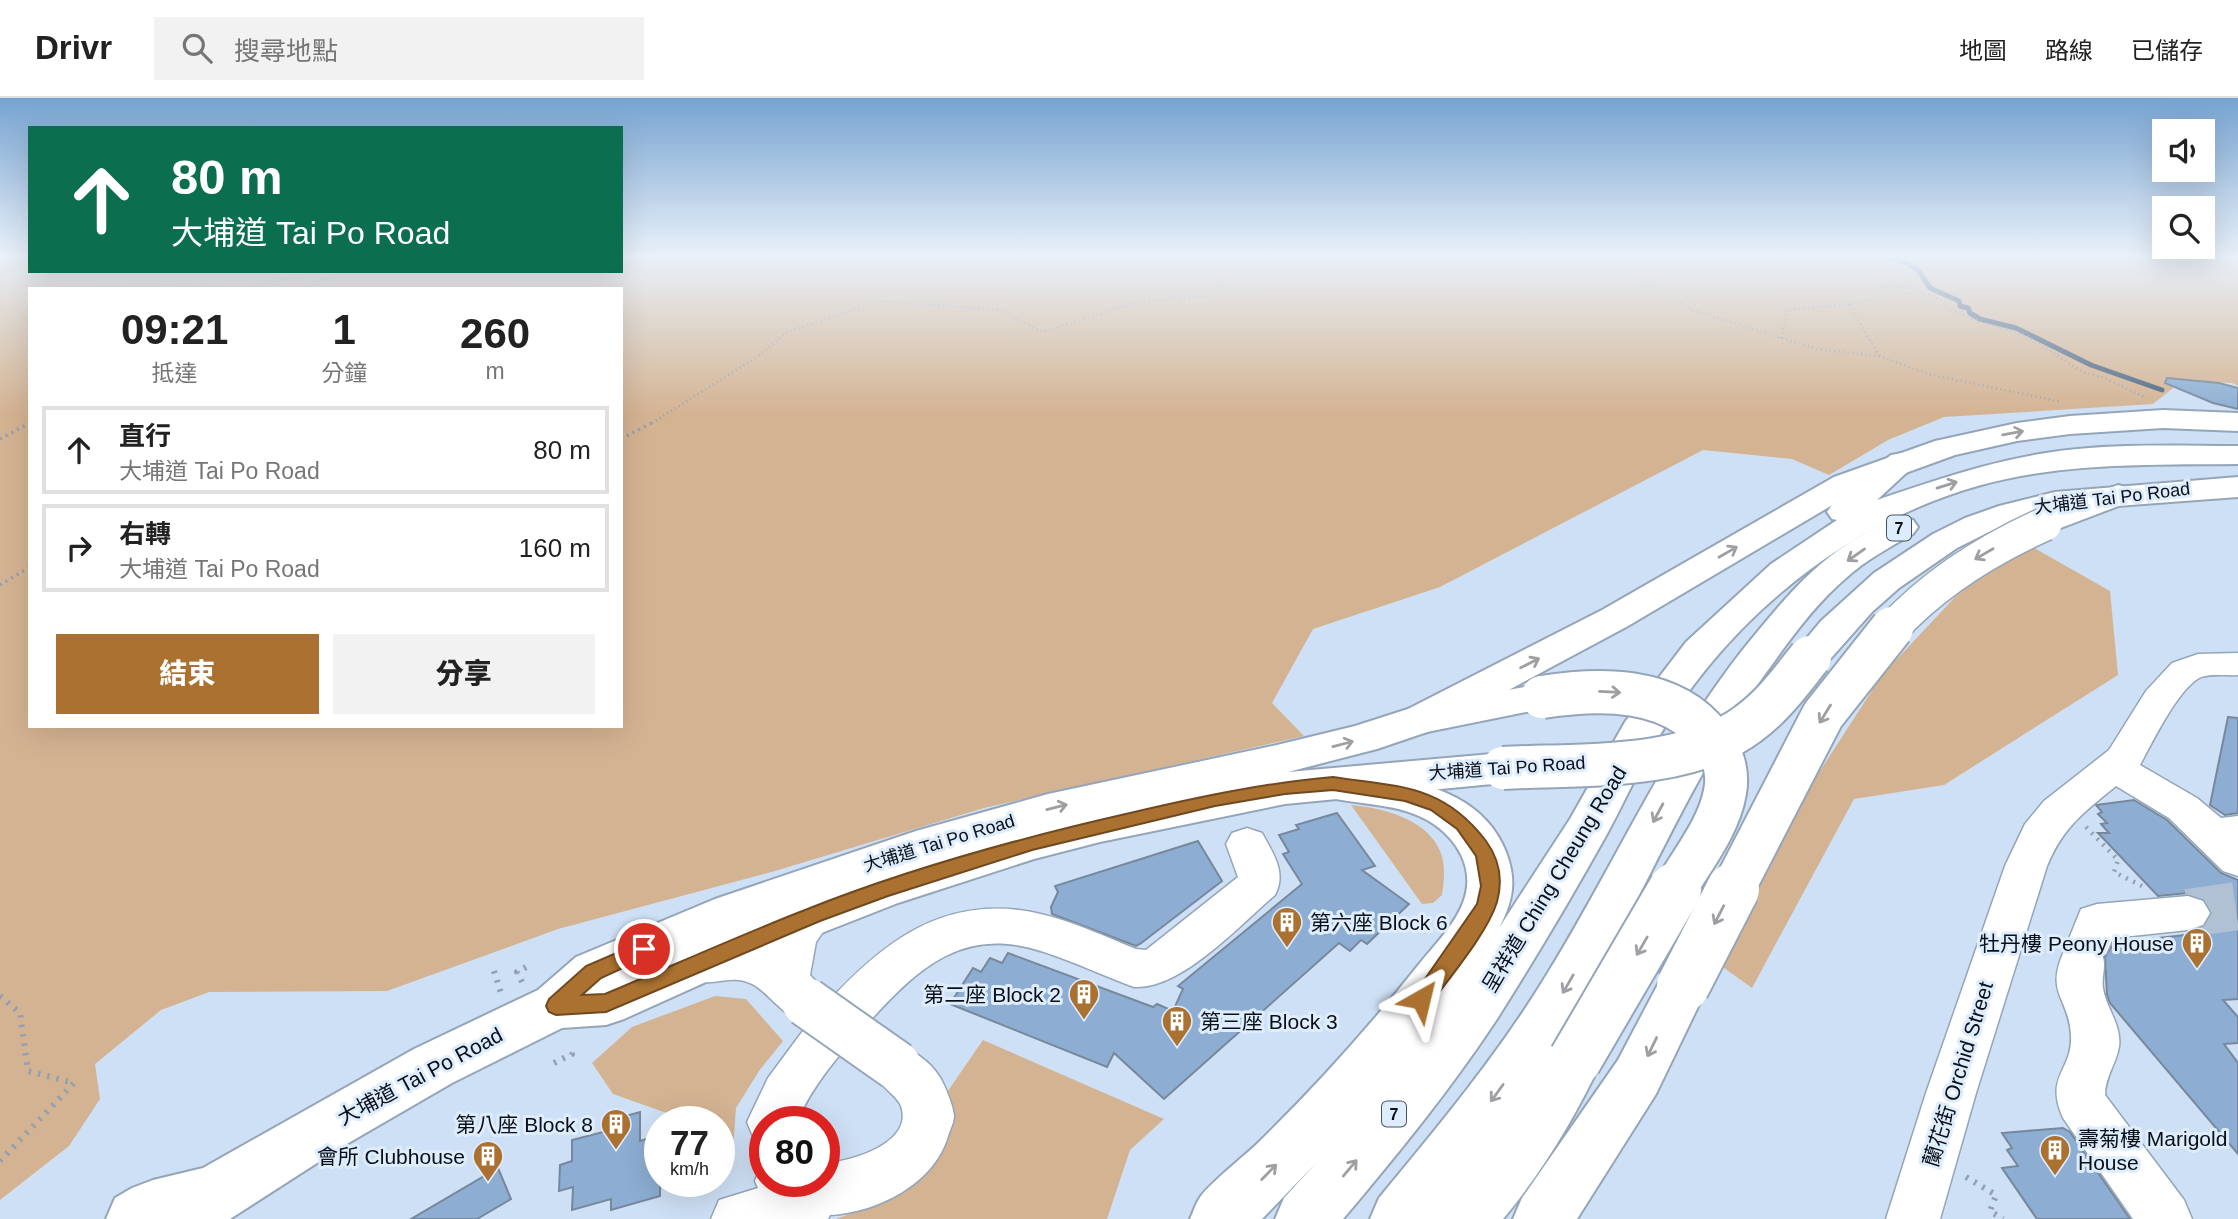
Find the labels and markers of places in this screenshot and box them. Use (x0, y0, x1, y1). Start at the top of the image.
building icon: 第六座 Block 6 (1270, 905, 1304, 949)
place label: 第六座 Block 6 (1310, 911, 1448, 934)
pin (614, 919, 674, 979)
building icon: 牡丹樓 Peony House (2180, 926, 2214, 970)
place label: 牡丹樓 Peony House (1979, 932, 2174, 955)
building icon: 第二座 Block 2 (1067, 977, 1101, 1021)
place label: 第二座 Block 2 (923, 983, 1061, 1006)
building icon: 第三座 Block 3 (1160, 1004, 1194, 1048)
place label: 第三座 Block 3 (1200, 1010, 1338, 1033)
building icon: 第八座 Block 8 (599, 1107, 633, 1151)
place label: 第八座 Block 8 (455, 1113, 593, 1136)
place label: 壽菊樓 Marigold House (2078, 1127, 2227, 1174)
building icon: 壽菊樓 Marigold House (2038, 1133, 2072, 1177)
building icon: 會所 Clubhouse (471, 1139, 505, 1183)
place label: 會所 Clubhouse (317, 1145, 465, 1168)

